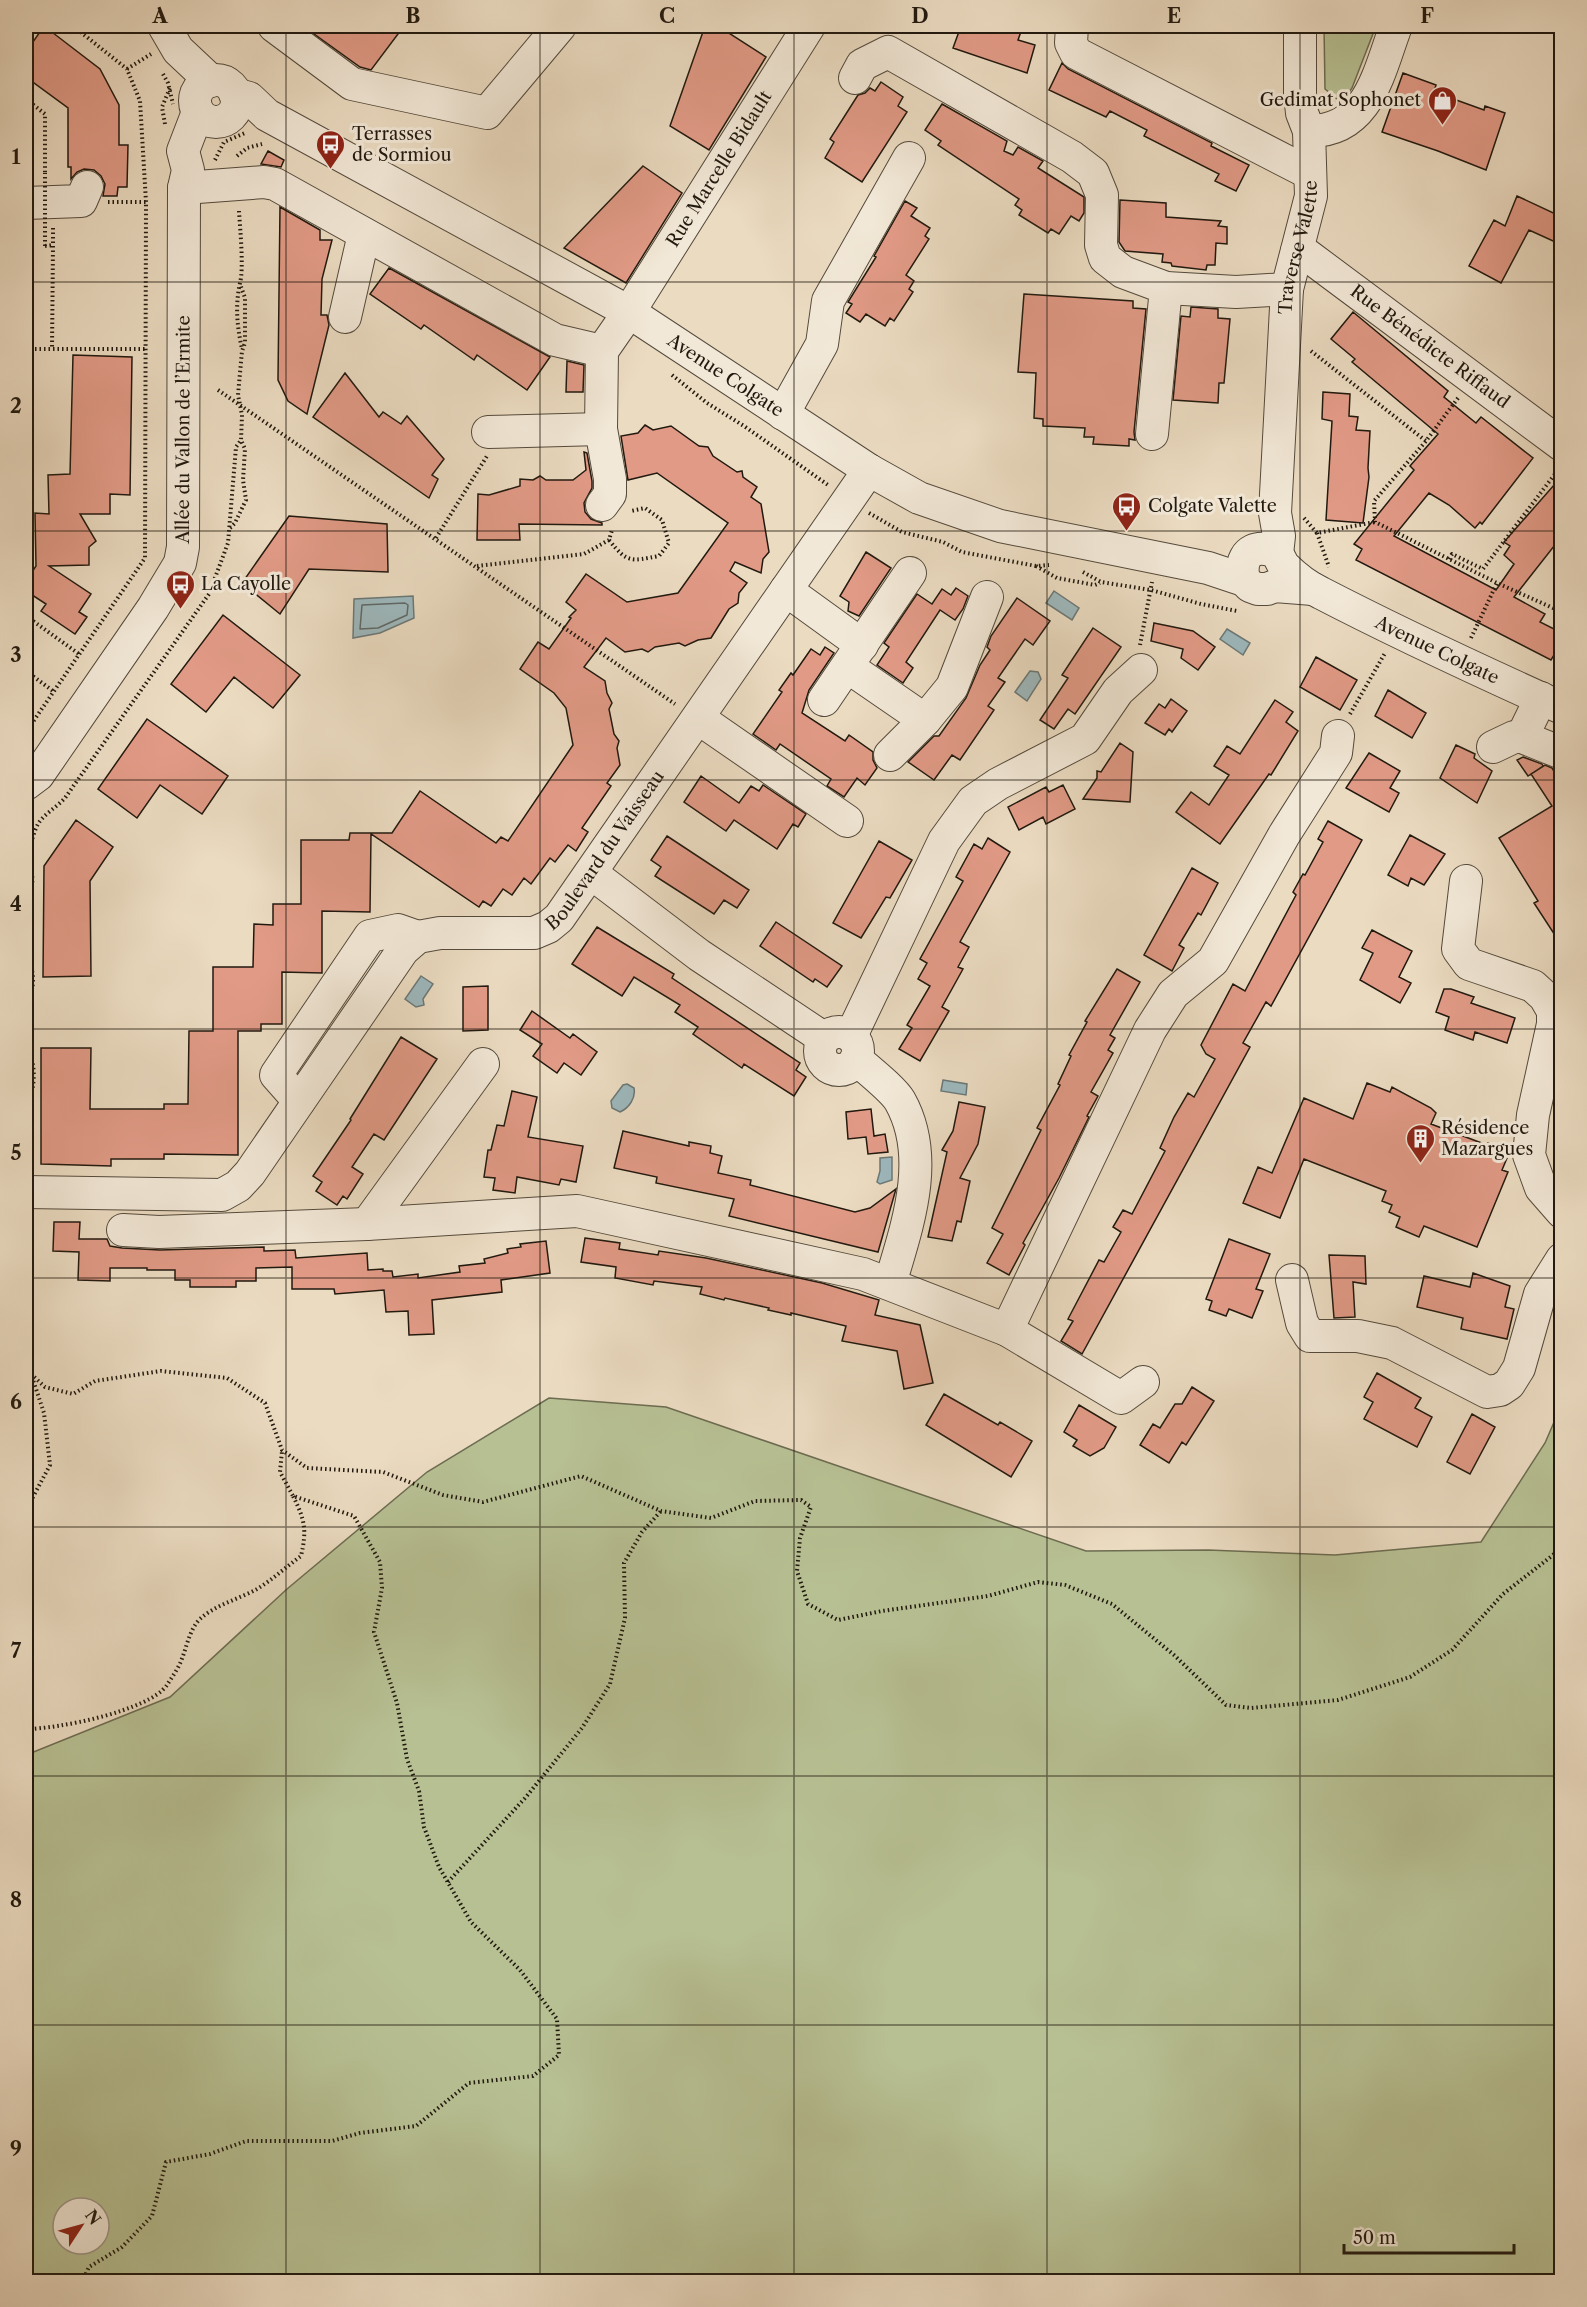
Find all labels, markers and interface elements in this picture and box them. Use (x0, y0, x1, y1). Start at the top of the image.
text: A (151, 4, 168, 28)
text: B (406, 4, 421, 28)
text: C (659, 4, 675, 28)
text: D (911, 4, 929, 28)
text: E (1167, 4, 1181, 28)
text: F (1420, 4, 1434, 28)
shop icon: Gedimat Sophonet (1426, 84, 1458, 126)
street label: Rue Marcelle Bidault (662, 86, 777, 251)
place label: Gedimat Sophonet (1260, 89, 1422, 111)
place label: Terrasses de Sormiou (352, 123, 452, 166)
bus stop icon: Terrasses de Sormiou (315, 128, 347, 170)
text: 1 (12, 145, 21, 169)
street label: Traverse Valette (1275, 180, 1322, 315)
street label: Rue Bénédicte Riffaud (1346, 280, 1514, 413)
street label: Allée du Vallon de l’Ermite (172, 315, 195, 545)
street label: Avenue Colgate (662, 329, 788, 422)
text: 2 (10, 394, 22, 418)
bus stop icon: Colgate Valette (1111, 490, 1143, 532)
place label: Colgate Valette (1148, 495, 1277, 517)
bus stop icon: La Cayolle (164, 568, 196, 610)
place label: La Cayolle (201, 573, 291, 595)
street label: Avenue Colgate (1371, 611, 1502, 689)
text: 3 (10, 643, 22, 667)
street label: Boulevard du Vaisseau (542, 766, 669, 935)
text: 4 (10, 892, 22, 916)
place label: Résidence Mazargues (1441, 1117, 1533, 1160)
building icon: Résidence Mazargues (1404, 1122, 1436, 1164)
text: 5 (10, 1141, 22, 1165)
text: 6 (10, 1390, 22, 1414)
text: 7 (11, 1639, 22, 1663)
text: 8 (10, 1888, 22, 1912)
text: 9 (10, 2137, 22, 2161)
north arrow (51, 2196, 111, 2256)
text: N (81, 2206, 105, 2229)
scale bar (1344, 2217, 1514, 2255)
text: 50 m (1353, 2227, 1396, 2249)

